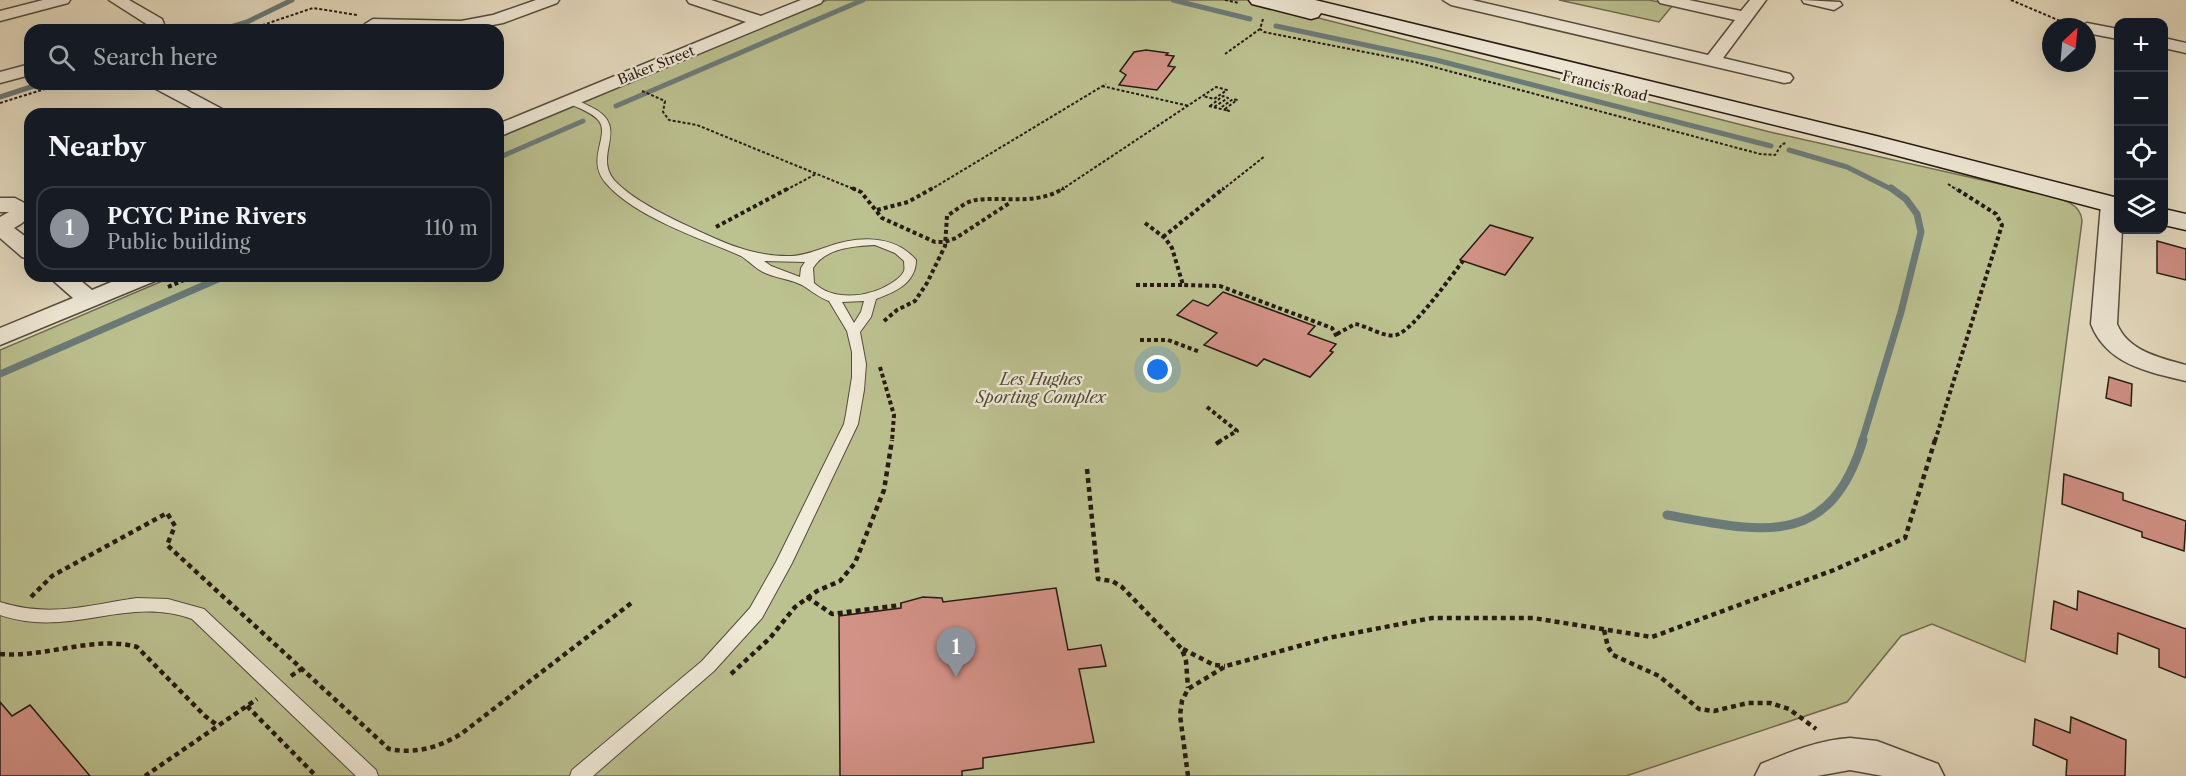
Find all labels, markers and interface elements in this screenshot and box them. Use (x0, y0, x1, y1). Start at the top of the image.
north arrow (2042, 18, 2096, 72)
map controls (2114, 18, 2168, 234)
button: + (2114, 18, 2168, 72)
search box (24, 24, 504, 90)
icon: search (45, 41, 78, 74)
street label: Baker Street (615, 41, 697, 89)
text: Search here (93, 44, 218, 71)
street label: Francis Road (1561, 67, 1650, 105)
button: − (2114, 72, 2168, 126)
button: locate (2114, 126, 2168, 180)
text: Nearby (48, 131, 146, 163)
button: layers (2114, 180, 2168, 234)
text: PCYC Pine Rivers (107, 203, 307, 230)
text: 1 (65, 216, 74, 240)
text: 110 m (425, 216, 478, 240)
text: Public building (107, 230, 250, 254)
your location (1143, 355, 1172, 384)
park label: Les Hughes Sporting Complex (975, 369, 1107, 407)
pin: 1 (936, 628, 976, 677)

